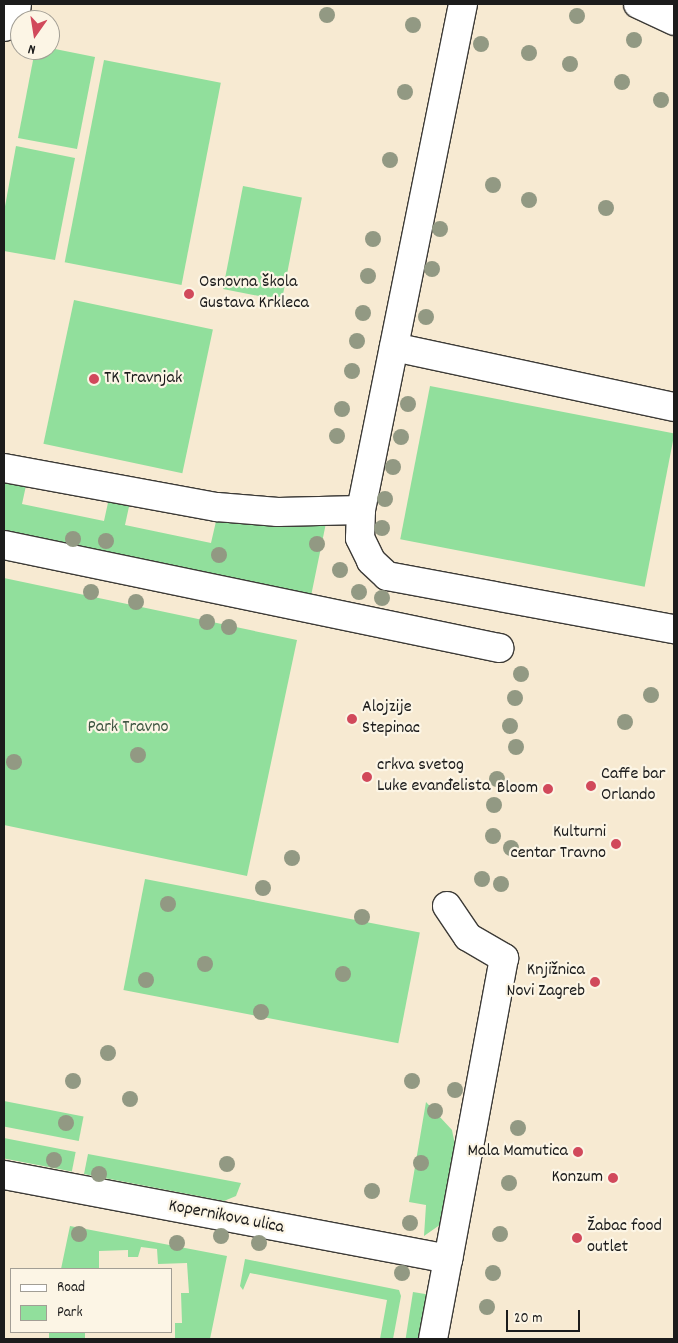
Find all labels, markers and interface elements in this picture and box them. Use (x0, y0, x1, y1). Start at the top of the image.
north arrow (10, 10, 60, 60)
text: N (26, 38, 37, 59)
place label: Osnovna škola Gustava Krkleca (199, 273, 309, 316)
marker: Osnovna škola Gustava Krkleca (183, 288, 195, 300)
place label: TK Travnjak (104, 368, 182, 390)
marker: TK Travnjak (88, 373, 100, 385)
place label: Alojzije Stepinac (362, 698, 420, 741)
marker: Alojzije Stepinac (346, 713, 358, 725)
park label: Park Travno (88, 717, 168, 739)
place label: crkva svetog Luke evanđelista (377, 756, 490, 799)
place label: Caffe bar Orlando (601, 765, 665, 808)
marker: crkva svetog Luke evanđelista (361, 771, 373, 783)
place label: Bloom (497, 778, 538, 800)
marker: Caffe bar Orlando (585, 780, 597, 792)
marker: Bloom (542, 783, 554, 795)
place label: Kulturni centar Travno (510, 823, 606, 866)
marker: Kulturni centar Travno (610, 838, 622, 850)
place label: Knjižnica Novi Zagreb (507, 961, 585, 1004)
marker: Knjižnica Novi Zagreb (589, 976, 601, 988)
place label: Mala Mamutica (467, 1141, 568, 1163)
marker: Mala Mamutica (572, 1146, 584, 1158)
place label: Konzum (551, 1167, 603, 1189)
marker: Konzum (607, 1172, 619, 1184)
street label: Kopernikova ulica (166, 1196, 286, 1240)
place label: Žabac food outlet (587, 1217, 662, 1260)
marker: Žabac food outlet (571, 1232, 583, 1244)
legend (10, 1268, 172, 1333)
text: Road (57, 1277, 85, 1299)
scale bar (508, 1300, 582, 1332)
text: Park (57, 1302, 83, 1324)
text: 20 m (514, 1308, 542, 1330)

